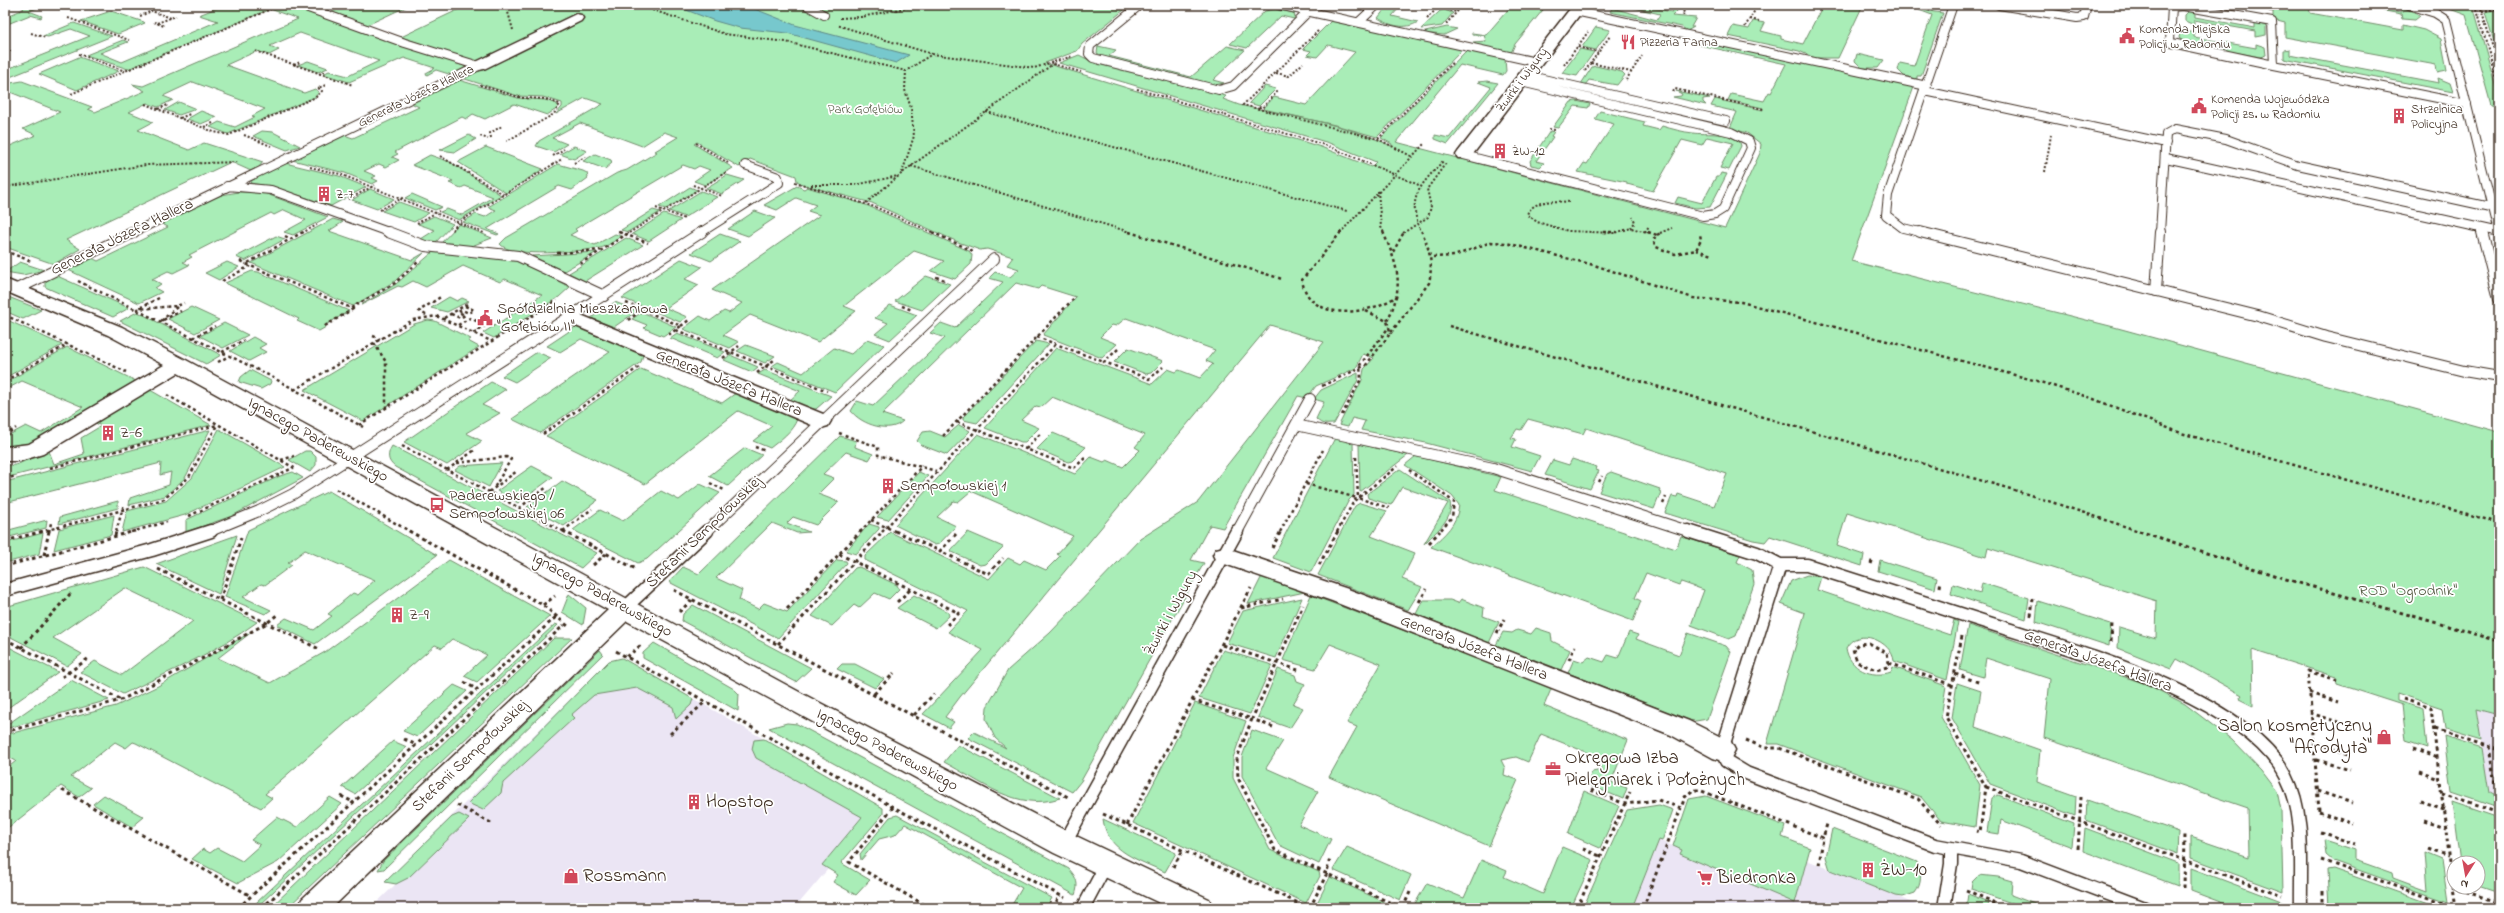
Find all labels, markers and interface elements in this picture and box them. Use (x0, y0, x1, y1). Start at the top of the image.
place label: Komenda Miejska Policji w Radomiu (2139, 20, 2230, 54)
public building icon: Komenda Miejska Policji w Radomiu (2118, 27, 2136, 45)
restaurant icon: Pizzeria Farina (1619, 33, 1637, 51)
place label: Pizzeria Farina (1640, 33, 1718, 52)
street label: Żwirki i Wigury (1491, 44, 1553, 117)
street label: Generała Józefa Hallera (355, 60, 477, 132)
place label: Komenda Wojewódzka Policji zs. w Radomiu (2211, 90, 2330, 124)
public building icon: Komenda Wojewódzka Policji zs. w Radomiu (2190, 97, 2208, 115)
park label: Park Gołębiów (828, 100, 903, 119)
place label: Strzelnica Policyjna (2411, 100, 2463, 135)
building icon: Strzelnica Policyjna (2390, 107, 2408, 125)
building icon: ŻW-12 (1491, 142, 1509, 160)
place label: ŻW-12 (1512, 142, 1545, 161)
building icon: Z-7 (315, 185, 333, 203)
place label: Z-7 (336, 185, 354, 204)
street label: Generała Józefa Hallera (47, 192, 197, 282)
place label: Spółdzielnia Mieszkaniowa "Gołębiów II" (497, 297, 668, 339)
public building icon: Spółdzielnia Mieszkaniowa "Gołębiów II" (476, 309, 494, 327)
street label: Generała Józefa Hallera (652, 343, 806, 423)
street label: Ignacego Paderewskiego (243, 391, 393, 489)
place label: Z-6 (120, 421, 142, 445)
building icon: Z-6 (99, 424, 117, 442)
street label: Stefanii Sempołowskiej (640, 469, 768, 594)
place label: Sempołowskiej 1 (900, 474, 1006, 498)
building icon: Sempołowskiej 1 (879, 477, 897, 495)
place label: Paderewskiego / Sempołowskiej 06 (449, 484, 564, 526)
bus stop icon: Paderewskiego / Sempołowskiej 06 (428, 496, 446, 514)
street label: Ignacego Paderewskiego (527, 546, 677, 644)
street label: Żwirki i Wigury (1138, 566, 1204, 660)
park label: ROD "Ogrodnik" (2359, 579, 2457, 603)
place label: Z-9 (409, 603, 429, 627)
building icon: Z-9 (388, 606, 406, 624)
street label: Generała Józefa Hallera (1397, 609, 1551, 687)
street label: Generała Józefa Hallera (2020, 623, 2176, 699)
street label: Stefanii Sempołowskiej (406, 693, 534, 818)
street label: Ignacego Paderewskiego (812, 702, 962, 798)
place label: Salon kosmetyczny "Afrodyta" (2217, 713, 2372, 763)
shop icon: Salon kosmetyczny "Afrodyta" (2375, 728, 2393, 746)
place label: Okręgowa Izba Pielęgniarek i Położnych (1565, 745, 1745, 796)
office icon: Okręgowa Izba Pielęgniarek i Położnych (1544, 760, 1562, 778)
place label: Hopstop (706, 789, 774, 816)
building icon: Hopstop (685, 793, 703, 811)
north arrow (2446, 855, 2486, 895)
place label: ŻW-10 (1880, 857, 1927, 884)
building icon: ŻW-10 (1859, 861, 1877, 879)
place label: Rossmann (583, 863, 666, 890)
place label: Biedronka (1716, 865, 1796, 892)
shop icon: Rossmann (562, 867, 580, 885)
supermarket icon: Biedronka (1696, 869, 1714, 887)
text: N (2459, 875, 2469, 892)

